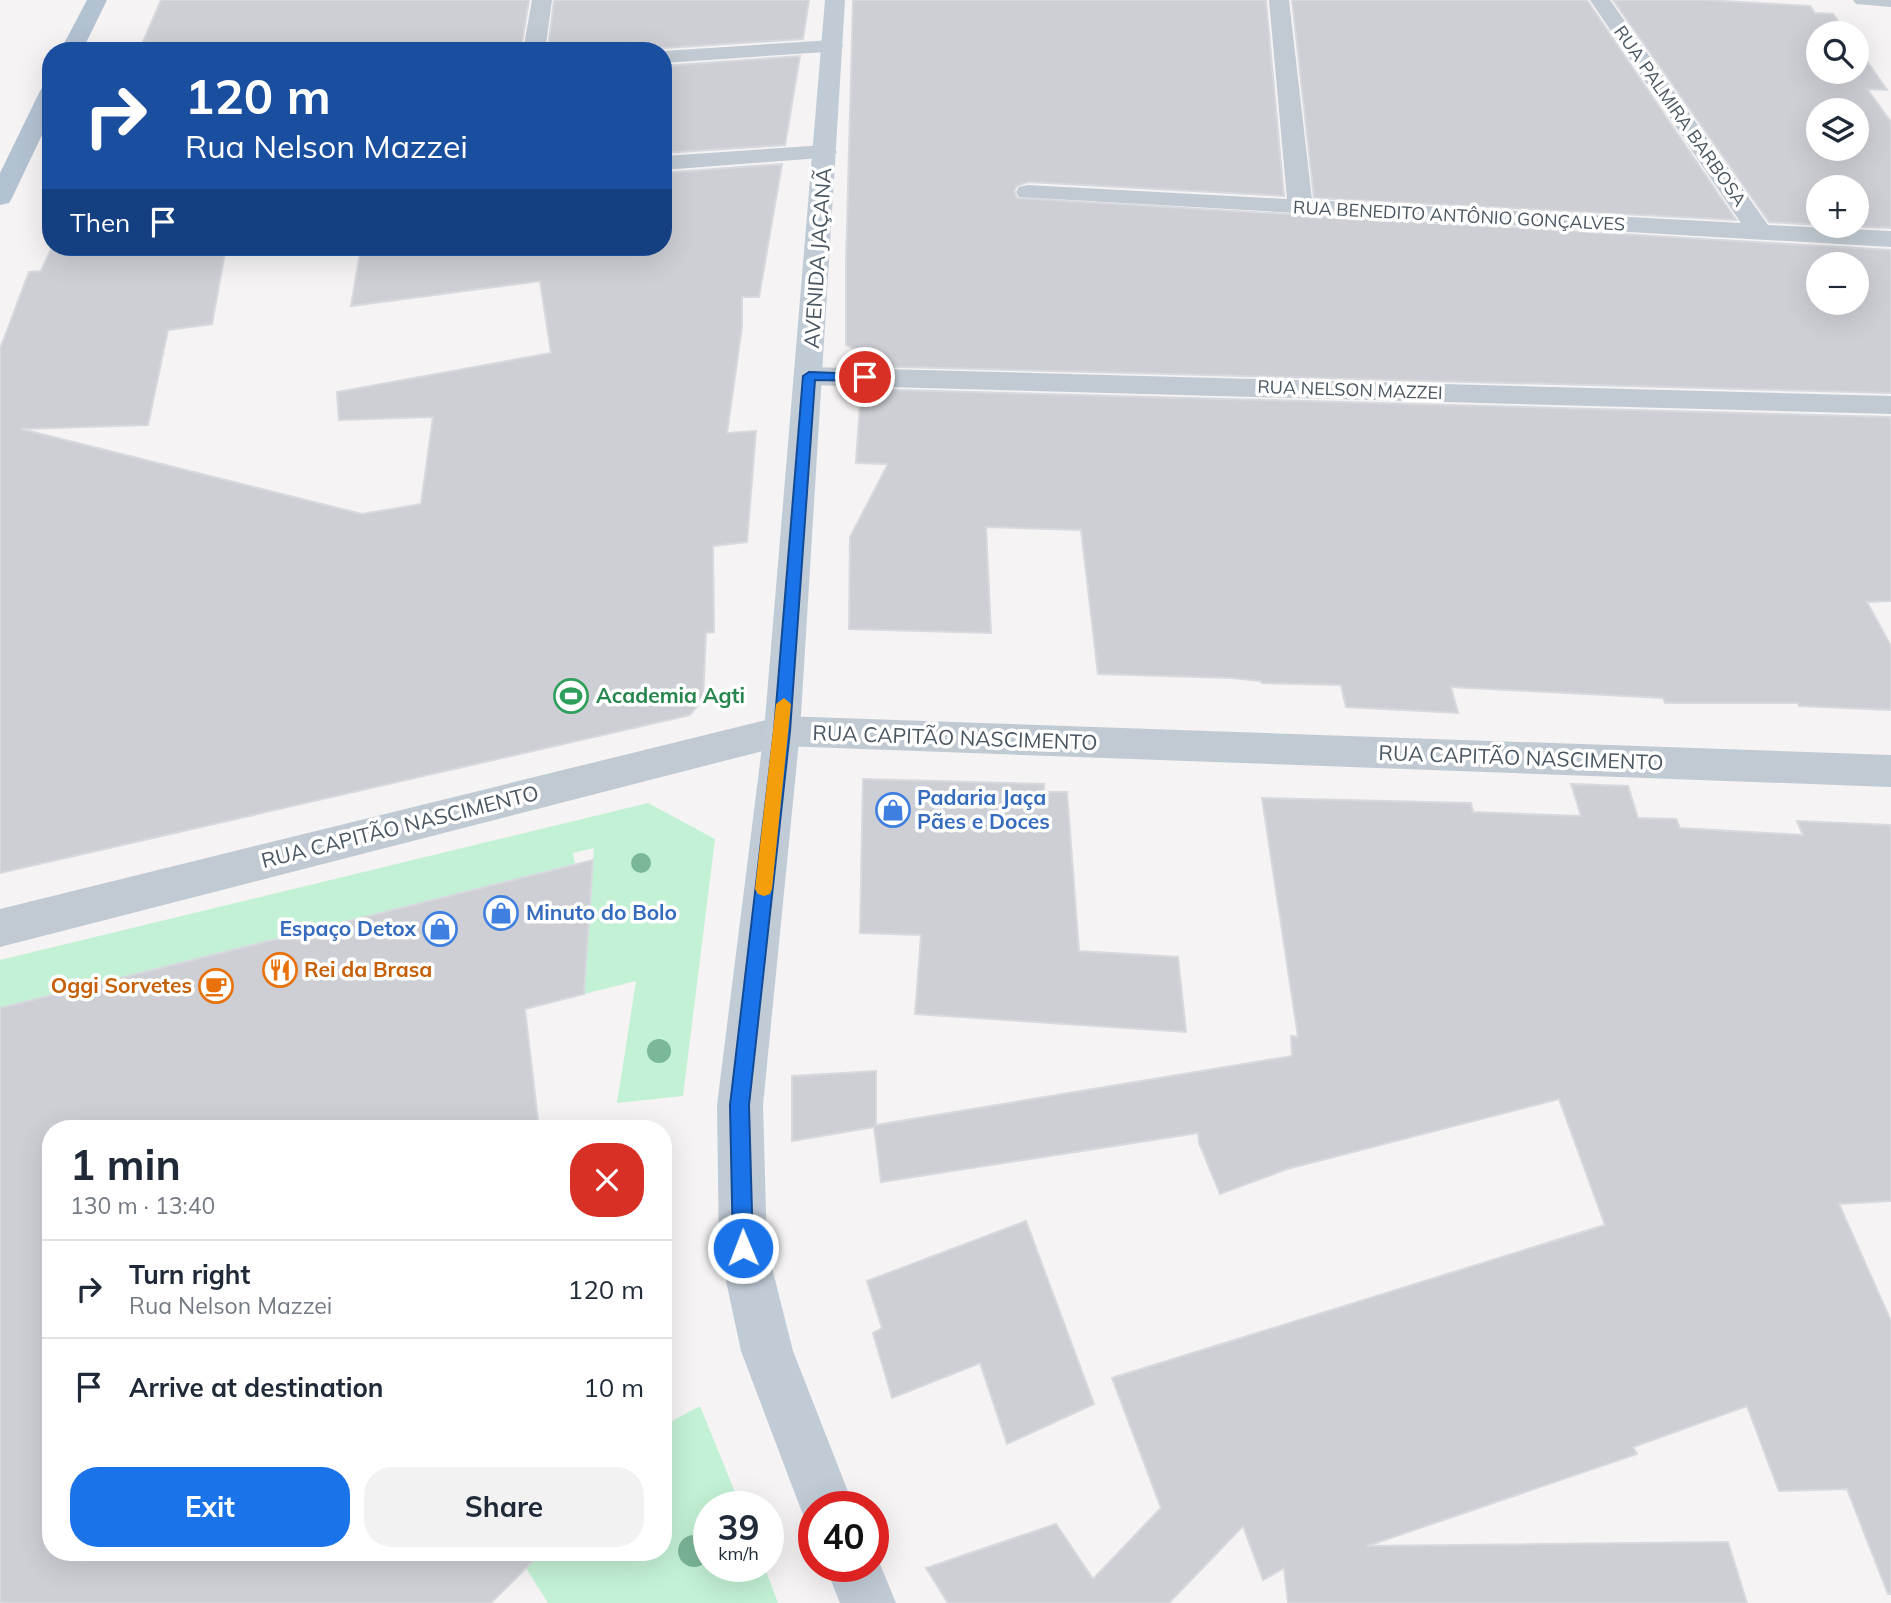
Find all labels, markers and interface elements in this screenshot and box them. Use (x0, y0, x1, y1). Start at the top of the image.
street label: RUA PALMIRA BARBOSA (1609, 21, 1752, 211)
map controls (1806, 21, 1869, 315)
button: search (1806, 21, 1869, 84)
text: 120 m (185, 65, 331, 126)
icon: right (70, 70, 161, 161)
button: layers (1806, 98, 1869, 161)
text: Rua Nelson Mazzei (185, 126, 468, 166)
street label: AVENIDA JAÇANÃ (798, 166, 836, 349)
button: + (1806, 175, 1869, 238)
street label: RUA BENEDITO ANTÔNIO GONÇALVES (1292, 195, 1626, 236)
icon: arrive (144, 203, 182, 241)
text: Then (70, 206, 130, 239)
button: − (1806, 252, 1869, 315)
pin (835, 347, 895, 407)
icon: arrive (846, 358, 884, 396)
street label: RUA NELSON MAZZEI (1257, 375, 1443, 404)
sports icon: Academia Agti (552, 677, 590, 715)
place label: Academia Agti (596, 682, 745, 708)
street label: RUA CAPITÃO NASCIMENTO (812, 719, 1098, 755)
street label: RUA CAPITÃO NASCIMENTO (1378, 739, 1664, 775)
street label: RUA CAPITÃO NASCIMENTO (258, 779, 541, 873)
place label: Padaria Jaça Pães e Doces (917, 784, 1050, 834)
shop icon: Padaria Jaça Pães e Doces (874, 791, 912, 829)
shop icon: Minuto do Bolo (482, 894, 520, 932)
place label: Minuto do Bolo (526, 899, 677, 925)
shop icon: Espaço Detox (421, 910, 459, 948)
place label: Espaço Detox (279, 915, 416, 941)
restaurant icon: Rei da Brasa (261, 951, 299, 989)
place label: Rei da Brasa (304, 956, 432, 982)
cafe icon: Oggi Sorvetes (197, 967, 235, 1005)
place label: Oggi Sorvetes (51, 972, 192, 998)
text: 1 min (70, 1138, 181, 1191)
button: close (570, 1143, 644, 1217)
text: 130 m · 13:40 (70, 1191, 215, 1220)
position arrow (706, 1211, 780, 1285)
text: Turn right (129, 1258, 250, 1291)
icon: right (70, 1270, 108, 1308)
text: 120 m (568, 1273, 644, 1306)
text: Rua Nelson Mazzei (129, 1291, 332, 1320)
icon: arrive (70, 1368, 108, 1406)
text: Arrive at destination (129, 1371, 384, 1404)
text: 10 m (583, 1371, 644, 1404)
button: Exit (70, 1467, 350, 1547)
button: Share (364, 1467, 644, 1547)
speed limit sign: 40 (798, 1491, 889, 1582)
text: 39 (717, 1505, 760, 1549)
text: km/h (718, 1542, 759, 1565)

